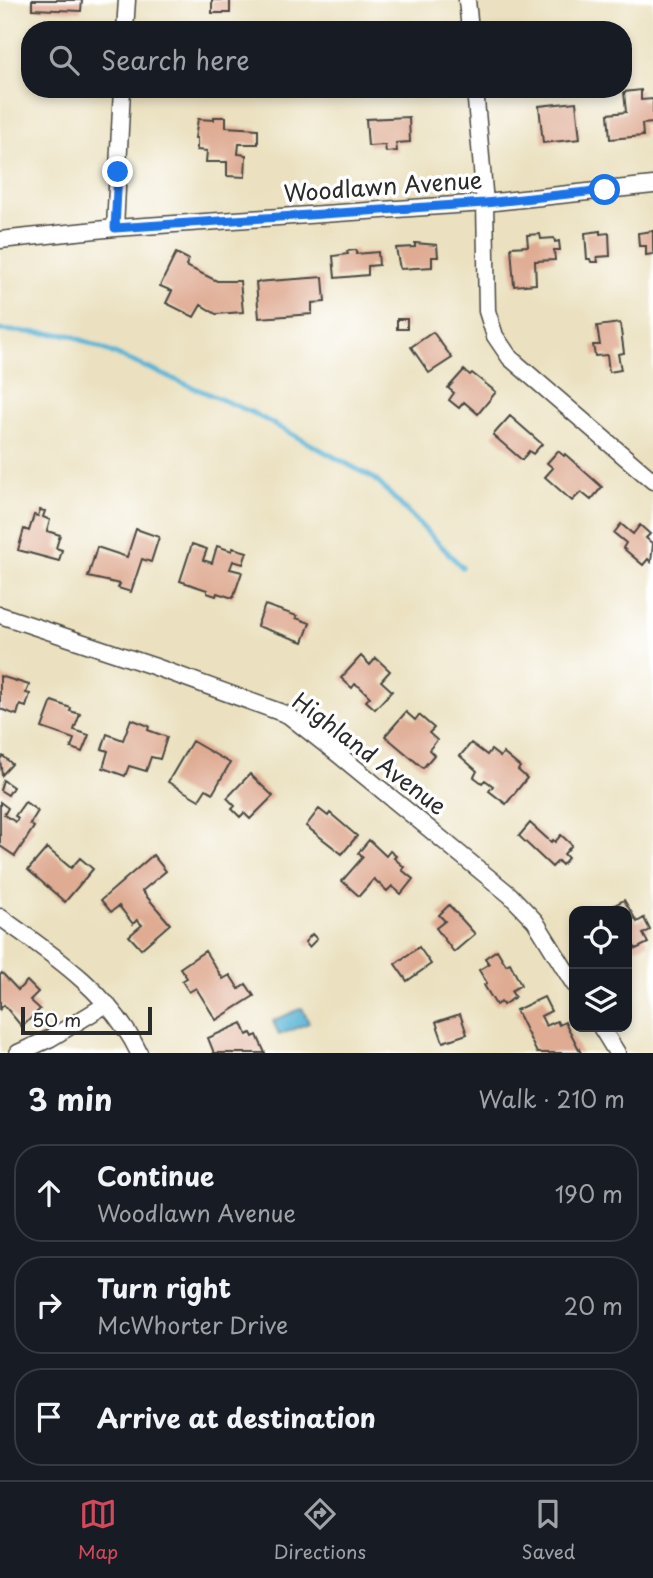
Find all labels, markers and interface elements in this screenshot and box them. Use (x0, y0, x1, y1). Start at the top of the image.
search box (21, 21, 632, 98)
text: Search here (101, 40, 250, 79)
icon: search (45, 41, 83, 79)
route end (102, 156, 133, 187)
street label: Woodlawn Avenue (282, 161, 483, 210)
route start (589, 174, 620, 205)
street label: Highland Avenue (285, 683, 454, 823)
map controls (569, 906, 632, 1032)
button: locate (569, 906, 632, 969)
button: layers (569, 969, 632, 1032)
scale bar (21, 1004, 152, 1036)
text: 50 m (32, 1005, 81, 1033)
text: 3 min (28, 1076, 113, 1121)
text: Walk · 210 m (478, 1081, 625, 1116)
text: Continue (97, 1156, 214, 1195)
icon: ahead (30, 1174, 68, 1212)
text: 190 m (555, 1176, 623, 1211)
text: Woodlawn Avenue (97, 1195, 296, 1230)
text: Turn right (97, 1268, 231, 1307)
icon: right (30, 1286, 68, 1324)
text: 20 m (564, 1288, 623, 1323)
text: McWhorter Drive (97, 1307, 288, 1342)
icon: arrive (30, 1398, 68, 1436)
text: Arrive at destination (97, 1398, 376, 1437)
tab: Map (78, 1495, 118, 1565)
tab: Directions (274, 1495, 366, 1565)
tab: Saved (521, 1495, 575, 1565)

